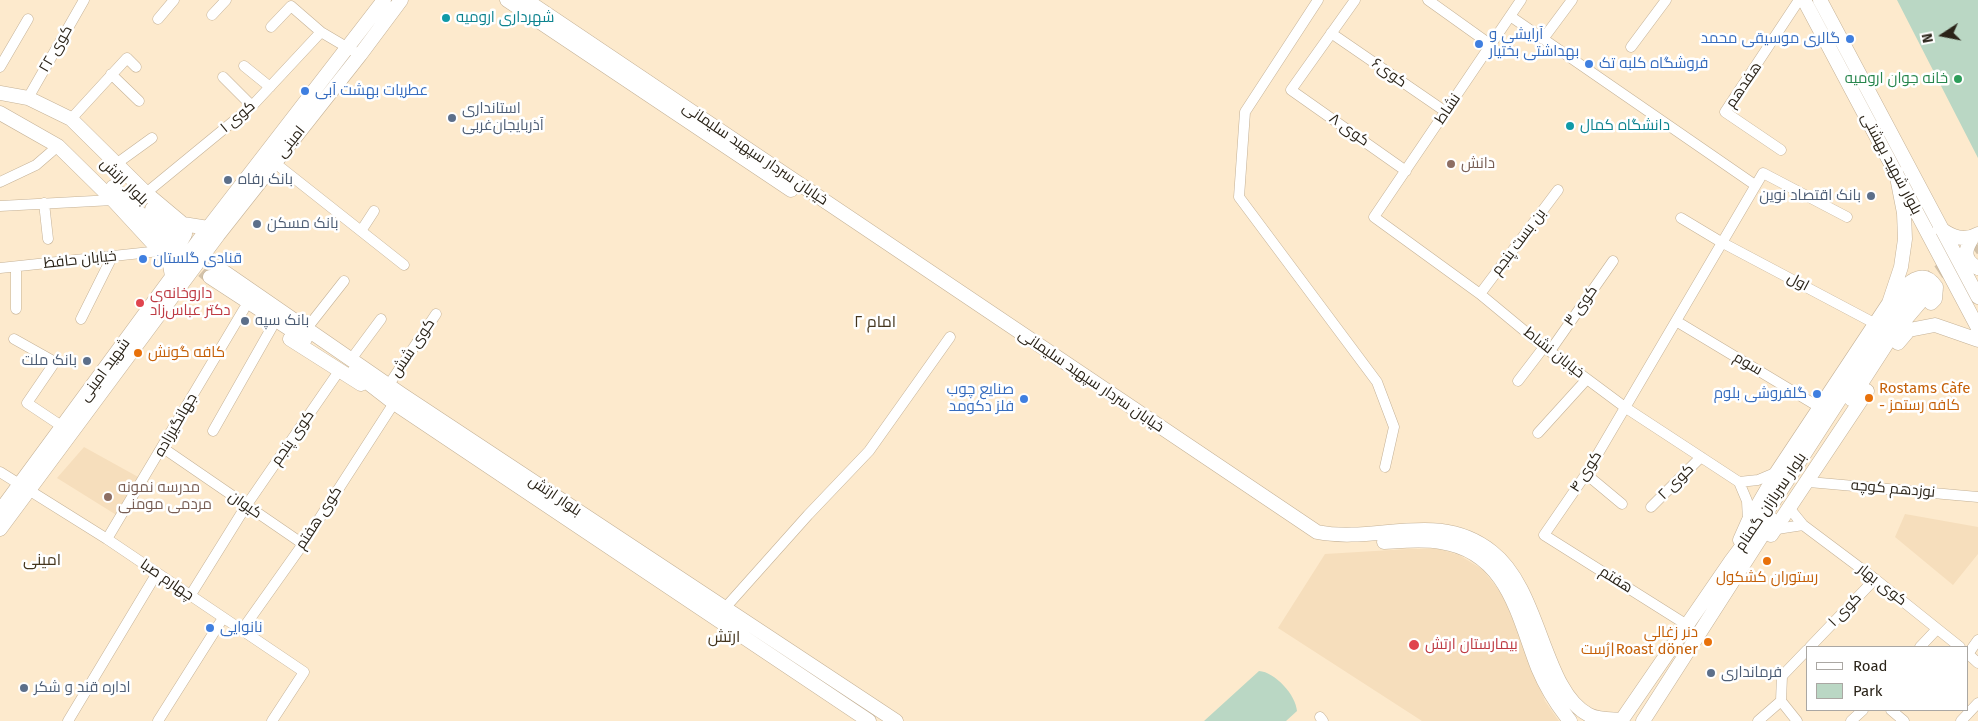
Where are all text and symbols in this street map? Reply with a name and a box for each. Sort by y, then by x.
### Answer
place label: شهرداری ارومیه [456,9,554,27]
north arrow [1918,10,1968,60]
marker: شهرداری ارومیه [440,12,452,24]
street label: کوی ۲۲ [35,22,77,76]
place label: آرایشی و بهداشتی بختیار [1489,26,1579,61]
place label: گالری موسیقی محمد [1701,30,1840,48]
text: N [1919,32,1937,44]
marker: گالری موسیقی محمد [1844,33,1856,45]
marker: آرایشی و بهداشتی بختیار [1473,38,1485,50]
street label: کوی۶ [1368,55,1410,91]
place label: فروشگاه کلبه تک [1599,55,1708,73]
marker: فروشگاه کلبه تک [1583,58,1595,70]
street label: هفدهم [1722,59,1766,111]
place label: خانه جوان ارومیه [1845,70,1948,88]
marker: خانه جوان ارومیه [1952,73,1964,85]
place label: عطریات بهشت آبی [315,82,428,100]
marker: عطریات بهشت آبی [299,85,311,97]
street label: نشاط [1431,90,1465,128]
street label: کوی ۱ [217,97,259,137]
street label: خیابان سردار سپهبد سلیمانی [679,99,831,209]
place label: استانداری آذربایجان‌غربی [462,100,544,135]
street label: کوی ۸ [1325,110,1373,150]
street label: بلوار شهید بهشتی [1857,110,1925,218]
marker: استانداری آذربایجان‌غربی [446,112,458,124]
place label: دانشگاه کمال [1580,117,1670,135]
marker: دانشگاه کمال [1564,120,1576,132]
street label: امینی [273,122,309,162]
street label: بلوار ارتش [96,155,152,209]
place label: دانش [1461,155,1495,173]
marker: دانش [1445,158,1457,170]
place label: بانک رفاه [238,171,293,189]
marker: بانک رفاه [222,174,234,186]
place label: بانک اقتصاد نوین [1759,187,1861,205]
marker: بانک اقتصاد نوین [1865,190,1877,202]
street label: بن بست پنجم [1488,205,1550,279]
place label: بانک مسکن [267,215,339,233]
marker: بانک مسکن [251,218,263,230]
street label: خیابان حافظ [43,247,117,273]
place label: قنادی گلستان [153,250,242,268]
marker: قنادی گلستان [137,253,149,265]
street label: اول [1784,269,1812,295]
street label: کوی ۳ [1561,282,1601,330]
place label: داروخانه‌ی دکتر عباس‌زاد [150,285,231,320]
marker: داروخانه‌ی دکتر عباس‌زاد [134,297,146,309]
place label: بانک سپه [255,312,309,330]
district label: امام ۲ [854,313,896,333]
marker: بانک سپه [239,315,251,327]
street label: کوی شش [387,315,439,381]
street label: خیابان نشاط [1520,324,1588,382]
street label: خیابان سردار سپهبد سلیمانی [1015,326,1167,436]
street label: شهید امینی [76,335,134,405]
place label: کافه گونش [148,344,225,362]
marker: کافه گونش [132,347,144,359]
street label: سوم [1730,348,1766,380]
place label: بانک ملت [22,352,77,370]
marker: بانک ملت [81,355,93,367]
place label: Rostams Càfe - کافه رستمز [1879,380,1970,415]
place label: صنایع چوب فلز دکومد [947,381,1014,416]
place label: گلفروشی بلوم [1714,385,1807,403]
marker: گلفروشی بلوم [1811,388,1823,400]
street label: جهانگیرزاده [151,390,201,460]
marker: Rostams Càfe - کافه رستمز [1863,392,1875,404]
marker: صنایع چوب فلز دکومد [1018,393,1030,405]
street label: کوی پنجم [268,407,318,469]
street label: کوی ۴ [1566,448,1606,496]
street label: بلوار سربازان گمنام [1731,449,1811,555]
street label: کوی ۲ [1654,460,1698,504]
street label: بلوار ارتش [525,472,585,520]
street label: نوزدهم کوچه [1850,476,1936,502]
place label: مدرسه نمونه مردمی مومنی [118,479,212,514]
street label: کوی هفتم [292,483,346,553]
street label: کیوان [225,487,265,523]
marker: مدرسه نمونه مردمی مومنی [102,491,114,503]
district label: امینی [23,551,61,571]
street label: چهارم صبا [137,555,197,605]
marker: رستوران کشکول [1761,555,1773,567]
street label: کوی بهار [1854,560,1910,610]
street label: هفتم [1596,563,1636,597]
place label: رستوران کشکول [1716,569,1818,587]
street label: کوی ۱ [1825,589,1865,631]
place label: نانوایی [220,619,262,637]
marker: نانوایی [204,622,216,634]
place label: دنر زغالی رُست|Roast döner [1581,624,1698,659]
district label: ارتش [708,628,740,648]
place label: بیمارستان ارتش [1425,636,1518,654]
marker: دنر زغالی رُست|Roast döner [1702,636,1714,648]
marker: بیمارستان ارتش [1407,638,1421,652]
legend [1806,646,1968,711]
text: Road [1853,657,1888,675]
place label: فرمانداری [1721,664,1782,682]
marker: فرمانداری [1705,667,1717,679]
place label: اداره قند و شکر [34,679,130,697]
marker: اداره قند و شکر [18,682,30,694]
text: Park [1853,682,1883,700]

